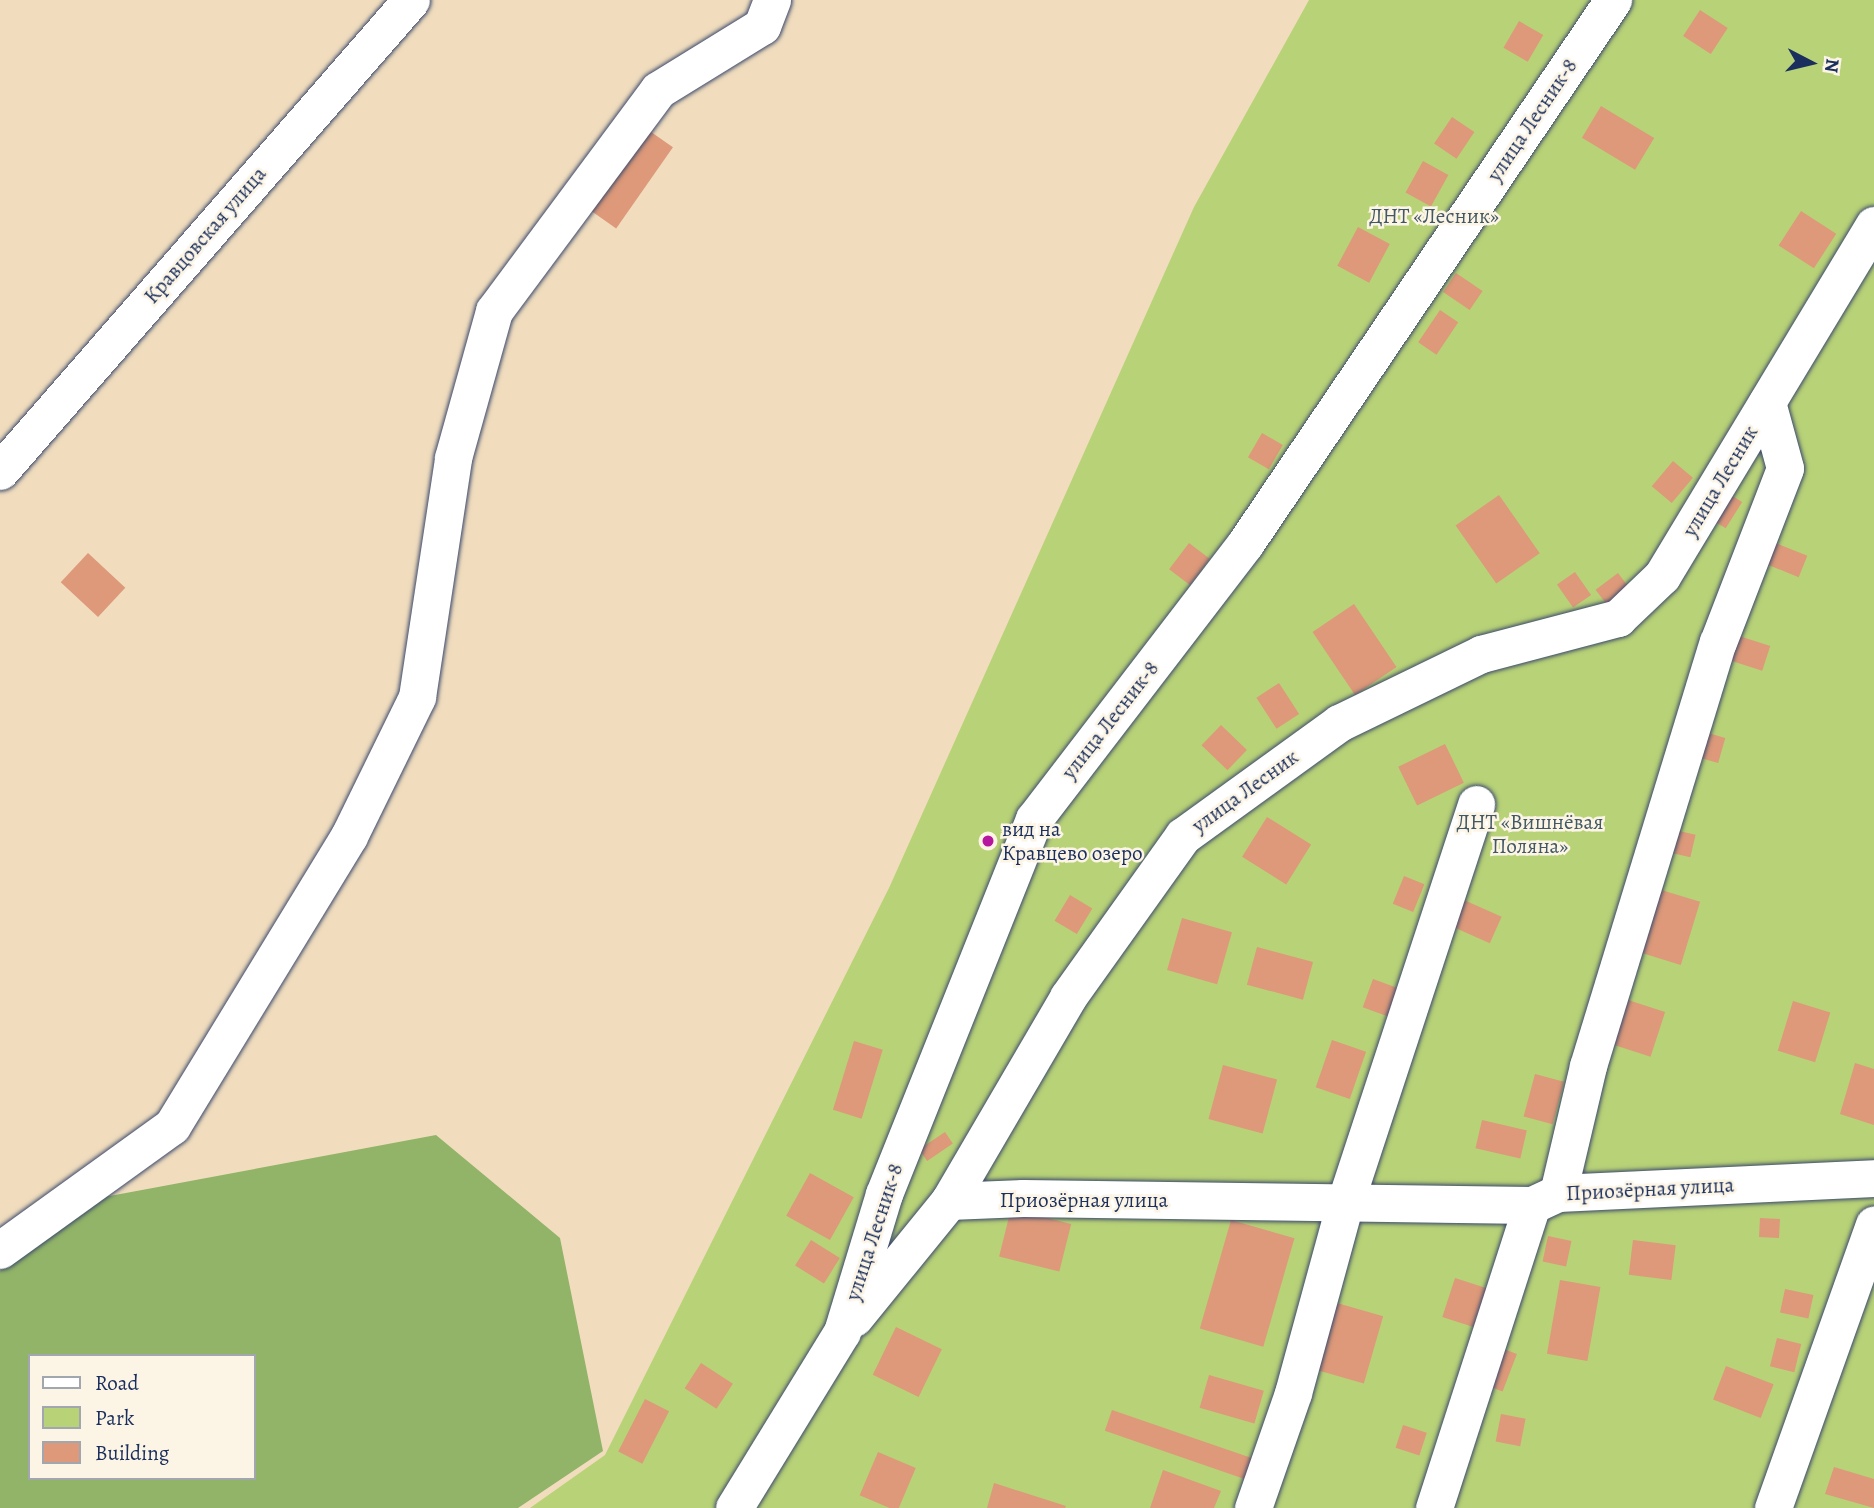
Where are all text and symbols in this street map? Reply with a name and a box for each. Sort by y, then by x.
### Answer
north arrow [1776,28,1846,98]
street label: улица Лесник-8 [1482,54,1582,186]
text: N [1818,57,1846,74]
street label: Кравцовская улица [139,161,271,309]
park label: ДНТ «Лесник» [1369,203,1499,229]
street label: улица Лесник [1677,421,1763,541]
street label: улица Лесник-8 [1056,656,1164,784]
street label: улица Лесник [1187,744,1303,838]
park label: ДНТ «Вишнёвая Поляна» [1457,809,1603,859]
place label: вид на Кравцево озеро [1002,816,1143,866]
marker: вид на Кравцево озеро [980,833,996,849]
street label: улица Лесник-8 [840,1160,908,1304]
street label: Приозёрная улица [1565,1172,1735,1206]
street label: Приозёрная улица [1000,1187,1168,1213]
legend [28,1354,256,1480]
text: Road [95,1369,139,1397]
text: Park [95,1404,134,1432]
text: Building [95,1439,169,1467]

